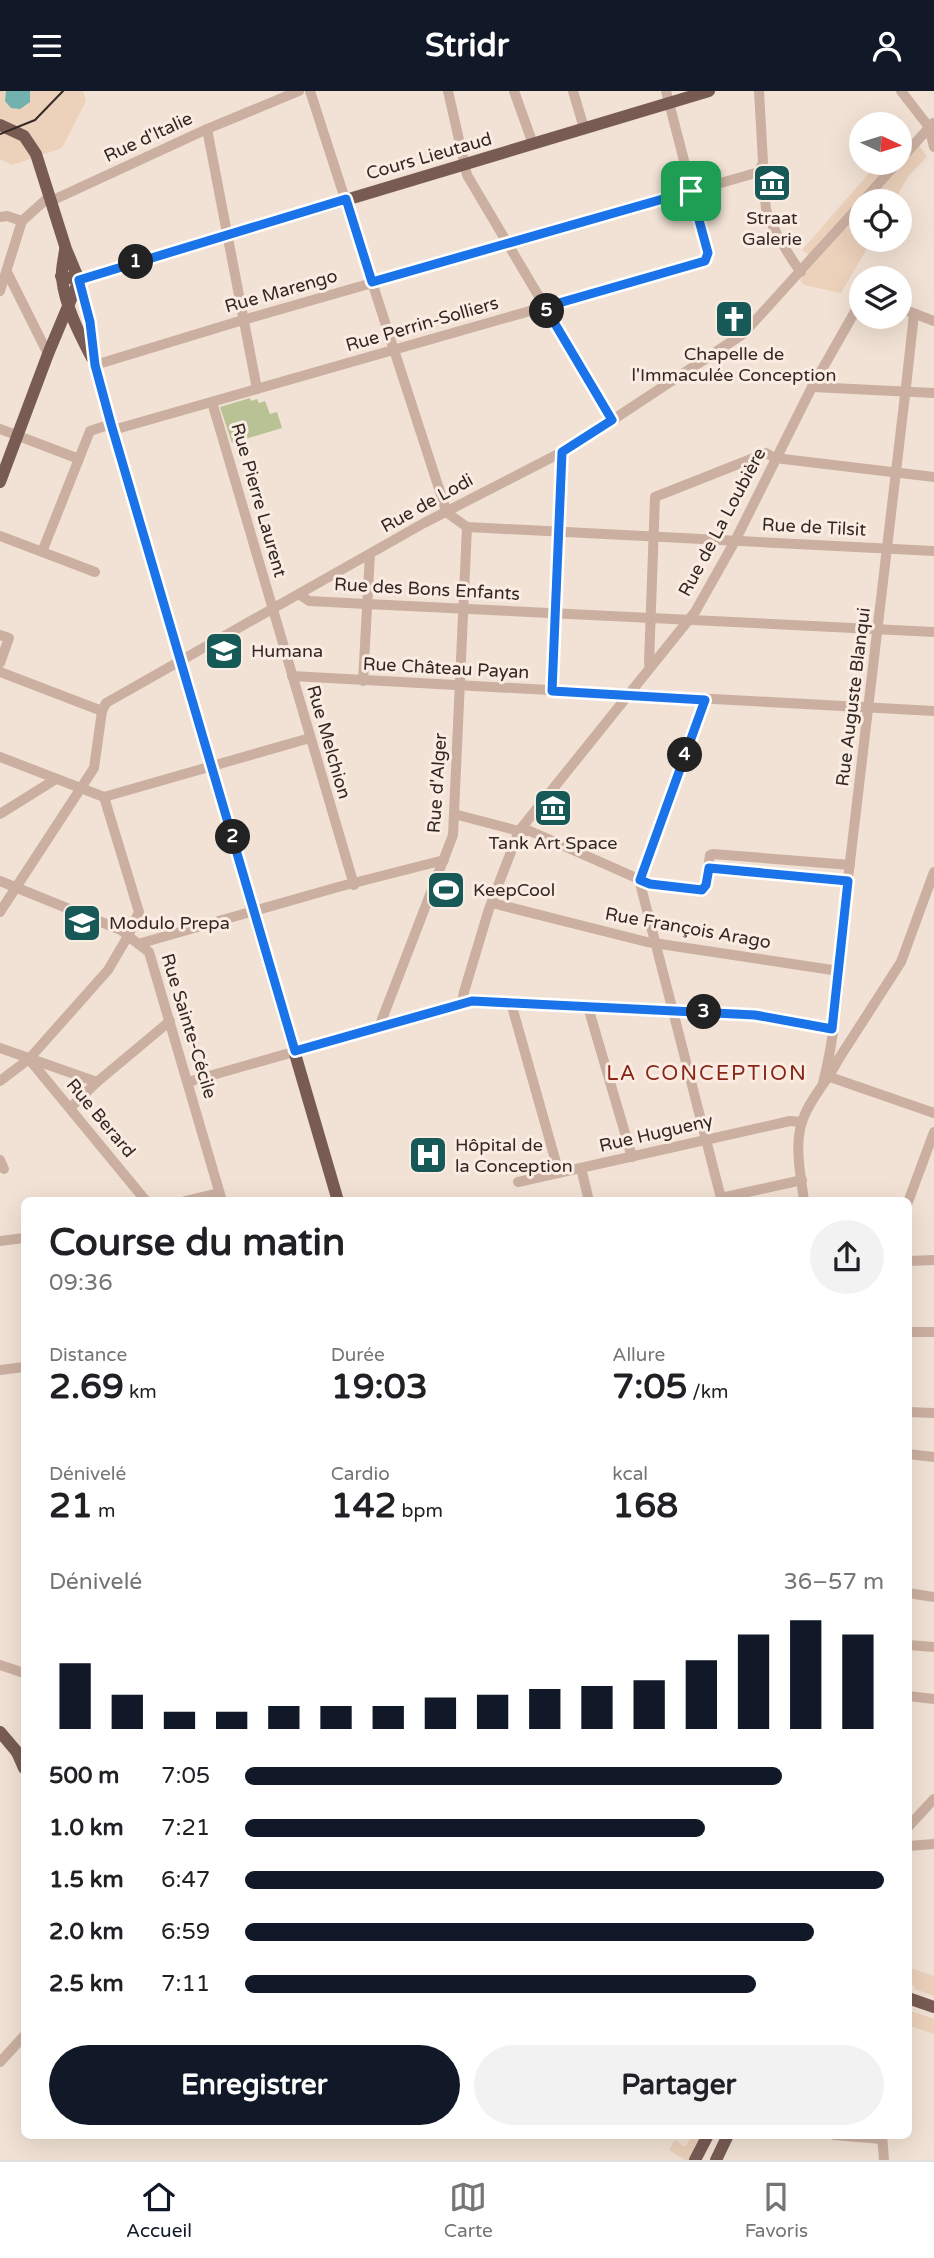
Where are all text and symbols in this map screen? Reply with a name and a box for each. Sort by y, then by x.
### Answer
icon: menu [28,27,66,65]
text: Stridr [425,27,509,65]
icon: person [868,27,906,65]
street label: Rue d'Italie [100,107,196,167]
north arrow [849,112,912,175]
map controls [849,112,912,329]
street label: Cours Lieutaud [364,128,494,184]
pin [661,161,721,221]
museum icon: Straat Galerie [751,162,793,204]
icon: arrive [672,172,710,210]
button: locate [849,189,912,252]
place label: Straat Galerie [742,207,802,250]
pin: 1 [118,245,154,279]
text: 1 [130,250,141,272]
street label: Rue Marengo [222,264,340,318]
button: layers [849,266,912,329]
street label: Rue Perrin-Solliers [343,292,501,356]
pin: 5 [530,293,564,329]
church icon: Chapelle de l'Immaculée Conception [713,298,755,340]
text: 5 [541,299,552,321]
place label: Chapelle de l'Immaculée Conception [631,343,837,386]
street label: Rue Pierre Laurent [226,420,292,580]
street label: Rue de La Loubière [674,444,770,600]
street label: Rue de Lodi [377,469,477,537]
street label: Rue de Tilsit [761,513,867,541]
street label: Rue des Bons Enfants [333,573,521,605]
street label: Rue Auguste Blanqui [831,606,875,788]
school or university icon: Humana [203,630,245,672]
place label: Humana [251,640,323,662]
street label: Rue Château Payan [362,653,530,683]
street label: Rue Melchion [302,683,356,801]
street label: Rue d'Alger [423,732,451,834]
pin: 4 [668,737,702,773]
text: 4 [679,743,690,765]
museum icon: Tank Art Space [532,787,574,829]
pin: 2 [216,819,250,855]
text: 2 [227,825,238,847]
place label: Tank Art Space [489,832,618,854]
sports icon: KeepCool [425,869,467,911]
place label: KeepCool [473,879,555,901]
school or university icon: Modulo Prepa [61,902,103,944]
street label: Rue François Arago [603,903,773,953]
place label: Modulo Prepa [109,912,230,934]
street label: Rue Sainte-Cécile [156,951,222,1101]
pin: 3 [686,995,722,1030]
text: 3 [698,1000,709,1022]
district label: LA CONCEPTION [606,1061,808,1086]
street label: Rue Berard [62,1074,140,1162]
street label: Rue Hugueny [597,1109,715,1157]
hospital icon: Hôpital de la Conception [407,1134,449,1176]
place label: Hôpital de la Conception [455,1134,573,1177]
text: Course du matin [49,1220,345,1266]
button: share [810,1220,884,1294]
text: 09:36 [49,1269,113,1297]
text: Distance [49,1344,127,1366]
text: Durée [331,1344,385,1366]
text: Allure [612,1344,665,1366]
text: 2.69 [49,1366,124,1408]
text: 19:03 [331,1366,428,1408]
text: 7:05 [612,1366,687,1408]
text: km [124,1381,157,1403]
text: /km [687,1381,729,1403]
text: Dénivelé [49,1463,126,1485]
text: Cardio [331,1463,390,1485]
text: kcal [612,1463,648,1485]
text: 21 [49,1485,93,1527]
text: 142 [331,1485,397,1527]
text: 168 [612,1485,678,1527]
text: m [93,1500,115,1522]
text: bpm [397,1500,443,1522]
text: Dénivelé [49,1568,142,1596]
text: 36–57 m [783,1568,884,1596]
text: 500 m [49,1762,119,1790]
text: 7:05 [161,1762,210,1790]
text: 1.0 km [49,1814,124,1842]
text: 7:21 [161,1814,210,1842]
text: 1.5 km [49,1866,124,1894]
text: 6:47 [161,1866,210,1894]
text: 2.0 km [49,1918,124,1946]
text: 6:59 [161,1918,210,1946]
text: 2.5 km [49,1970,124,1998]
text: 7:11 [161,1970,210,1998]
button: Enregistrer [49,2045,460,2125]
button: Partager [474,2045,884,2125]
tab: Accueil [126,2178,192,2242]
tab: Carte [444,2178,493,2242]
tab: Favoris [745,2178,808,2242]

